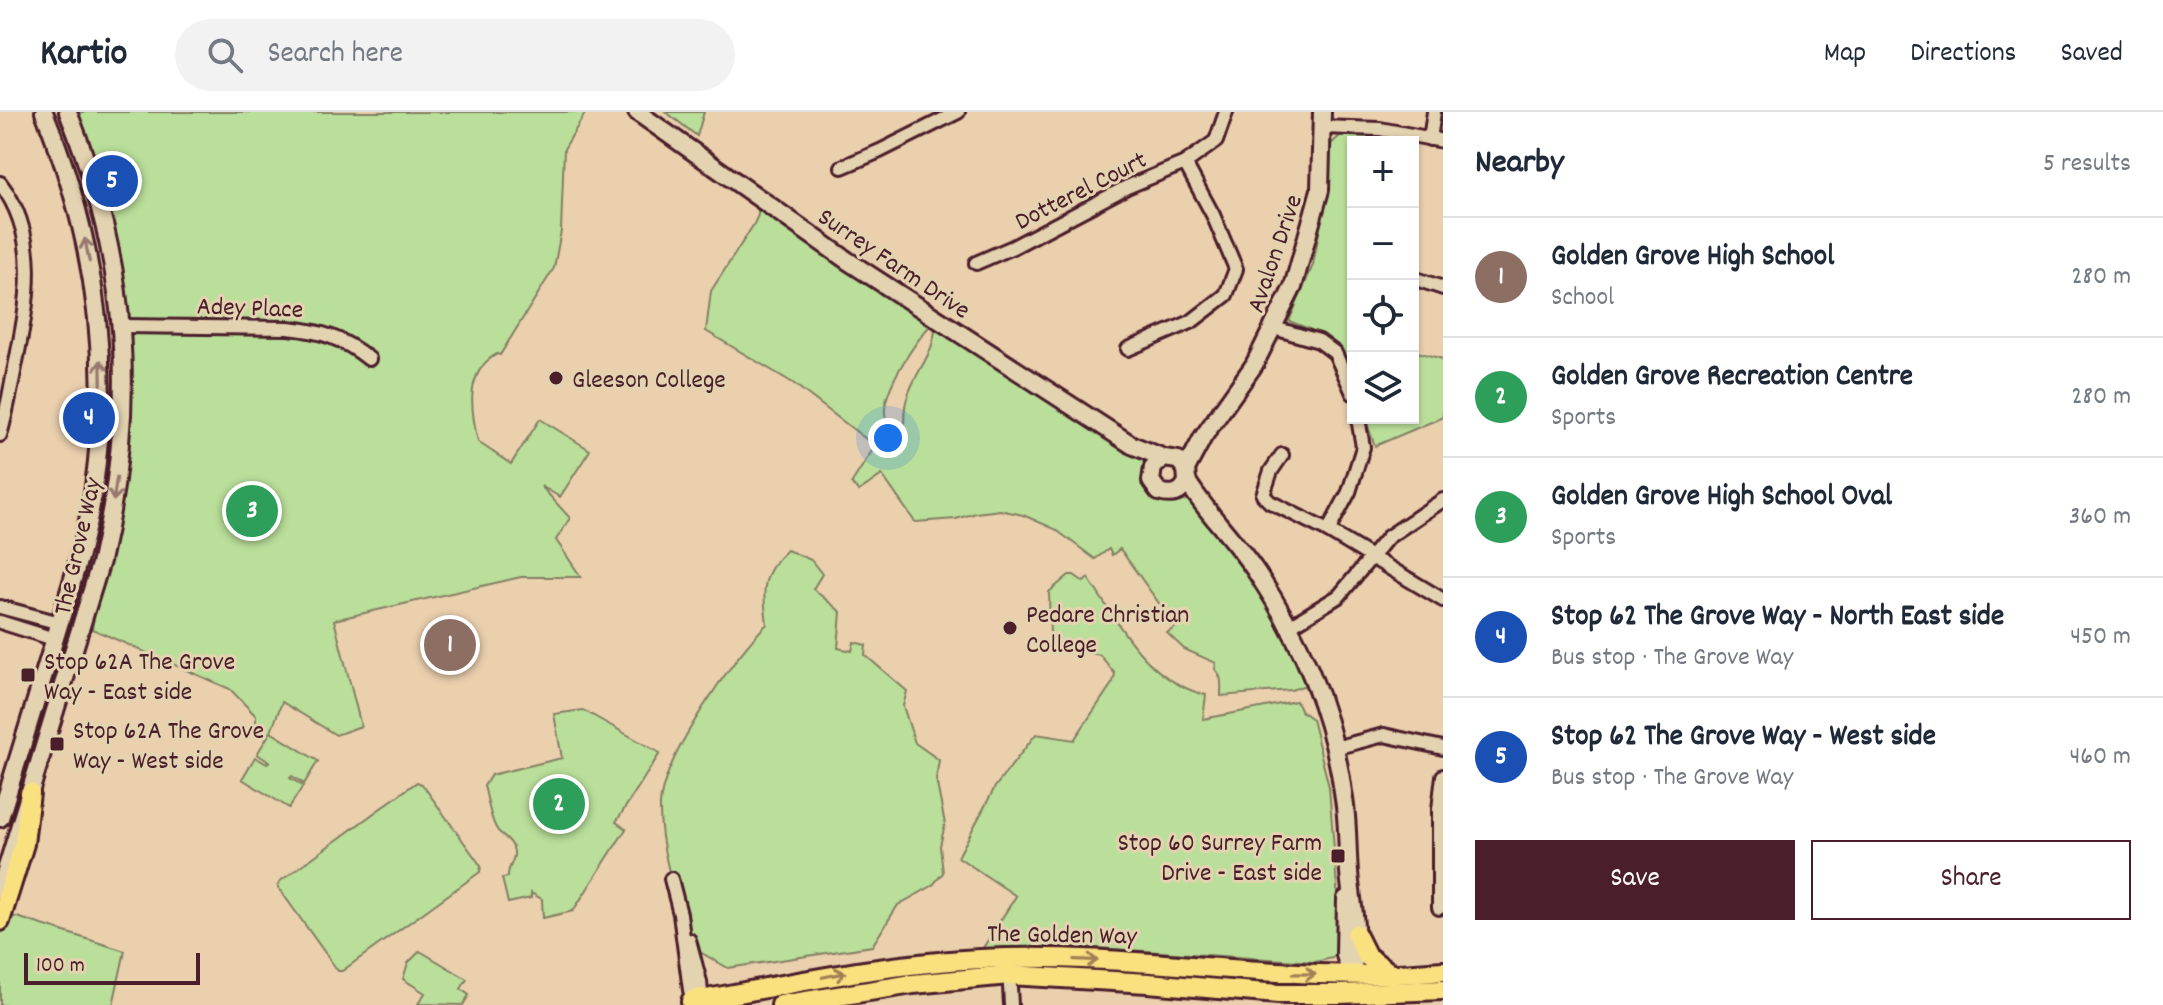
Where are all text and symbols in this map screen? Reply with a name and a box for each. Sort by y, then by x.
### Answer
search box [175,19,735,91]
text: Kartio [40,28,127,83]
icon: search [203,33,247,77]
text: Search here [267,34,403,77]
text: Map [1824,35,1866,75]
text: Directions [1910,35,2016,75]
text: Saved [2060,35,2123,75]
map controls [1347,136,1419,424]
button: + [1347,136,1419,208]
text: Nearby [1475,140,1564,189]
street label: Dotterel Court [1009,143,1154,241]
text: 5 results [2043,146,2131,183]
pin: 5 [86,151,138,211]
street label: Avalon Drive [1239,190,1314,318]
street label: Surrey Farm Drive [809,200,977,330]
button: − [1347,208,1419,280]
text: Golden Grove High School [1551,237,1834,280]
one-way arrow [79,238,94,263]
text: 1 [1498,259,1504,296]
text: 280 m [2071,259,2131,296]
button: locate [1347,280,1419,352]
text: School [1551,280,1614,317]
street label: Adey Place [196,289,304,330]
button: layers [1347,352,1419,424]
text: Golden Grove Recreation Centre [1551,357,1913,400]
one-way arrow [94,359,109,386]
place label: Gleeson College [572,363,726,400]
marker: Gleeson College [547,369,565,387]
text: 2 [1495,379,1507,416]
text: 280 m [2071,379,2131,416]
pin: 4 [63,388,115,448]
text: Sports [1551,400,1616,437]
your location [868,418,908,458]
street label: The Grove Way [46,474,113,619]
one-way arrow [107,476,122,501]
text: Golden Grove High School Oval [1551,477,1892,520]
pin: 3 [226,481,278,541]
text: 3 [1495,499,1507,536]
text: 360 m [2069,499,2131,536]
text: Sports [1551,520,1616,557]
text: Stop 62 The Grove Way - North East side [1551,597,2004,640]
place label: Pedare Christian College [1026,598,1189,665]
pin: 1 [424,615,476,675]
marker: Pedare Christian College [1001,619,1019,637]
text: 4 [1496,619,1506,656]
text: 450 m [2070,619,2131,656]
text: Bus stop · The Grove Way [1551,640,1793,677]
place label: Stop 62A The Grove Way - East side [44,645,235,712]
marker: Stop 62A The Grove Way - East side [19,666,37,684]
place label: Stop 62A The Grove Way - West side [73,714,264,781]
text: Stop 62 The Grove Way - West side [1551,717,1936,760]
marker: Stop 62A The Grove Way - West side [48,735,66,753]
text: 5 [1495,739,1507,776]
text: 460 m [2069,739,2131,776]
text: Bus stop · The Grove Way [1551,760,1793,797]
pin: 2 [533,774,585,834]
place label: Stop 60 Surrey Farm Drive - East side [1117,826,1322,893]
button: Save [1475,840,1795,920]
button: Share [1811,840,2131,920]
marker: Stop 60 Surrey Farm Drive - East side [1329,847,1347,865]
street label: The Golden Way [987,917,1138,956]
scale bar [24,949,200,985]
text: 100 m [36,951,85,982]
one-way arrow [1072,953,1099,968]
one-way arrow [1290,966,1317,981]
one-way arrow [821,967,846,982]

